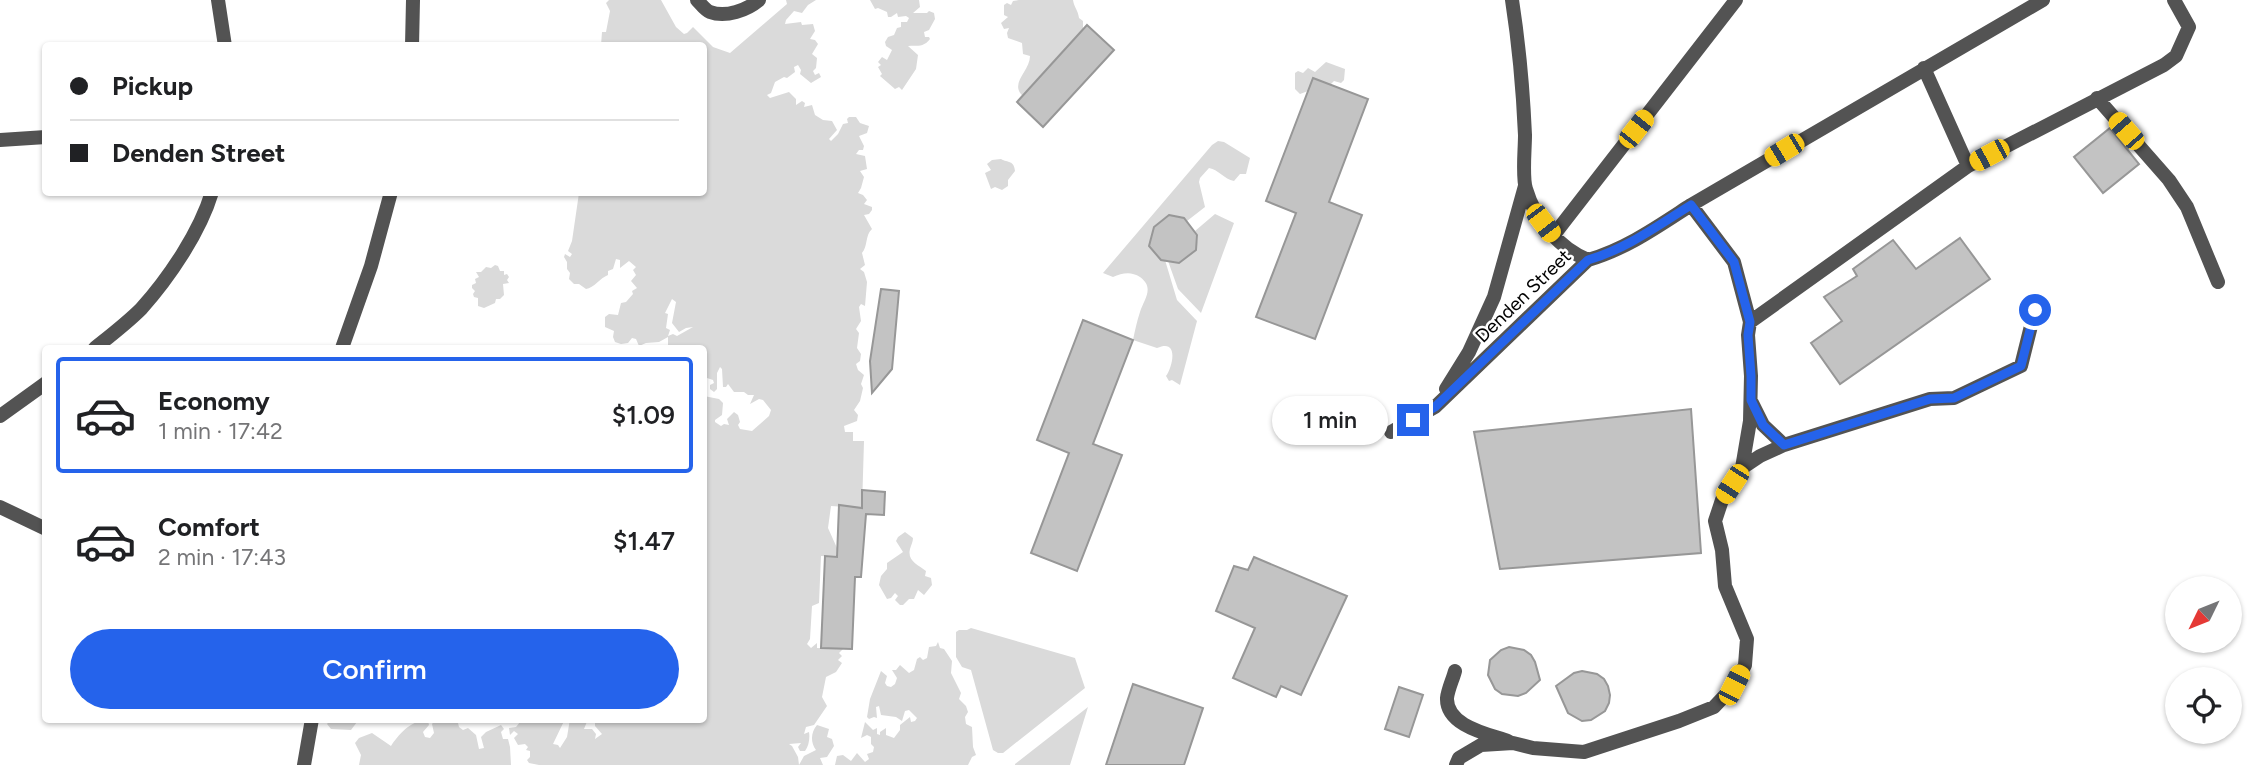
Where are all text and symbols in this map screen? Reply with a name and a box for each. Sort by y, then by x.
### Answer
text: Pickup [112,70,193,102]
car [1615,106,1658,152]
car [2105,108,2148,154]
car [1761,130,1808,170]
car [1966,136,2013,174]
text: Denden Street [112,137,286,169]
car [1522,200,1565,246]
street label: Denden Street [1470,245,1576,347]
route start [2019,294,2051,326]
icon: car [74,384,137,447]
text: Economy [158,385,270,417]
callout: 1 min [1273,396,1388,444]
text: $1.09 [612,399,675,431]
route end [1397,404,1429,436]
text: 1 min [1303,406,1357,434]
text: 1 min · 17:42 [158,417,283,445]
car [1712,461,1753,507]
icon: car [74,510,137,573]
text: Comfort [158,511,260,543]
text: $1.47 [613,525,675,557]
text: 2 min · 17:43 [158,543,286,571]
north arrow [2165,576,2242,653]
map controls [2165,576,2242,744]
button: Confirm [70,629,679,709]
car [1716,662,1753,708]
button: locate [2165,667,2242,744]

